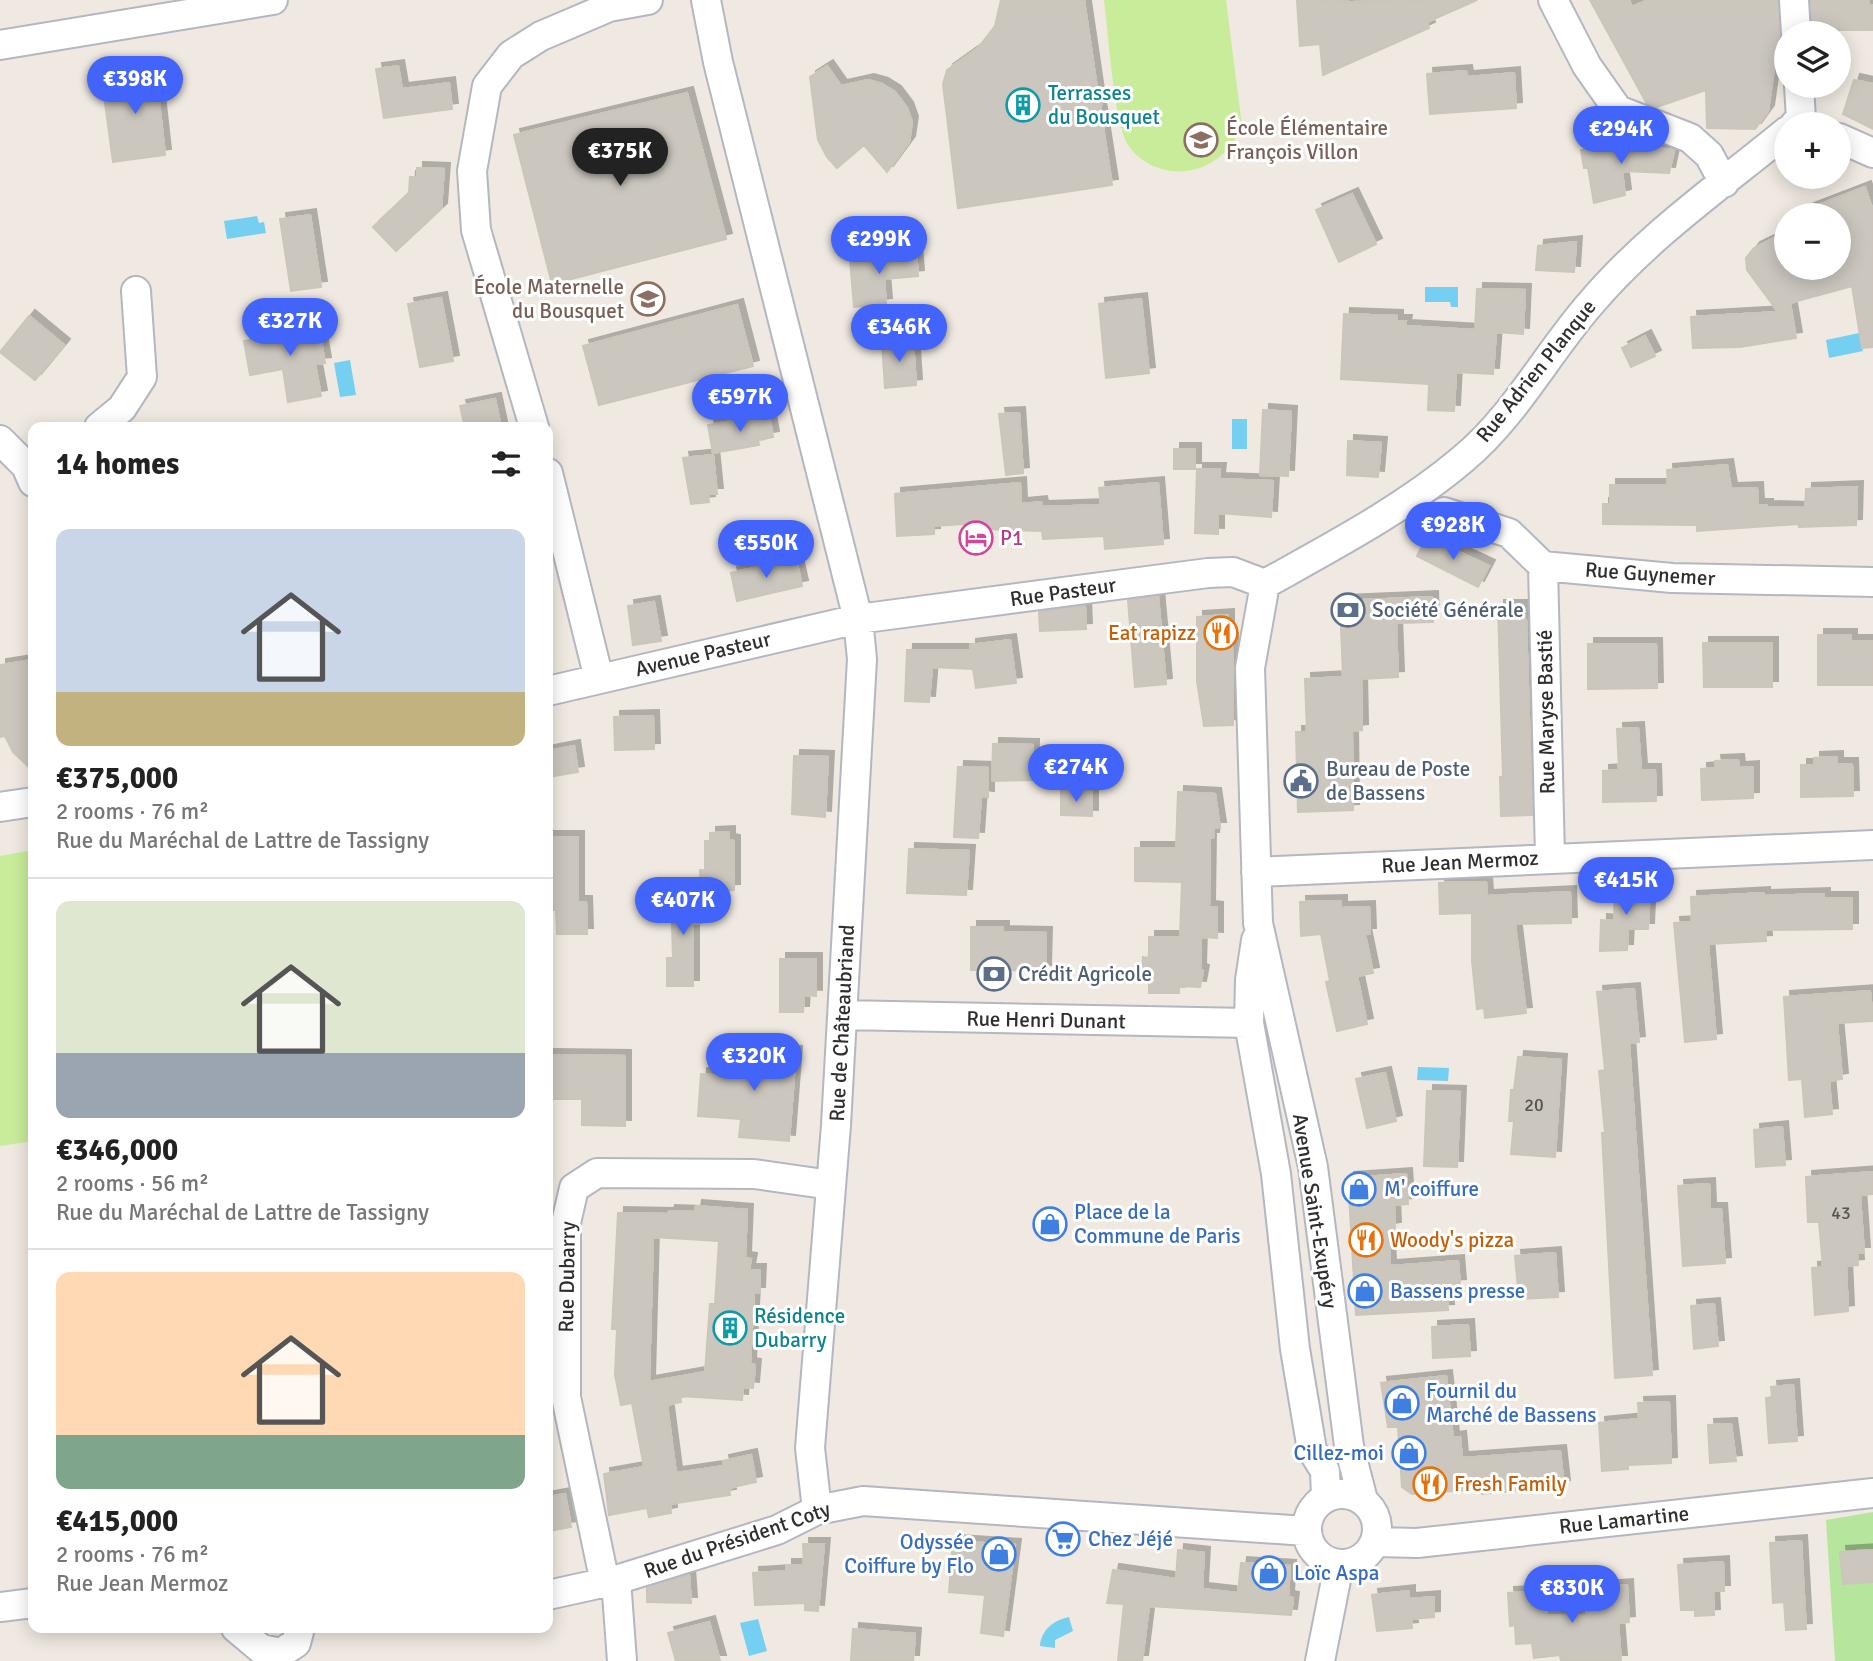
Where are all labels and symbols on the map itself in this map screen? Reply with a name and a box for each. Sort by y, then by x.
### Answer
pin: €398K [86,57,184,116]
place label: Terrasses du Bousquet [1048,80,1160,130]
building icon: Terrasses du Bousquet [1004,86,1042,124]
pin: €294K [1572,106,1670,166]
place label: École Élémentaire François Villon [1226,115,1388,165]
school or university icon: École Élémentaire François Villon [1182,121,1220,159]
pin: €375K [571,128,669,188]
pin: €299K [830,216,928,276]
place label: École Maternelle du Bousquet [473,274,624,324]
school or university icon: École Maternelle du Bousquet [629,280,667,318]
street label: Rue Adrien Planque [1470,294,1602,448]
pin: €327K [241,298,339,358]
pin: €346K [850,304,948,364]
pin: €597K [691,374,789,434]
pin: €928K [1404,503,1502,562]
hotel icon: P1 [957,519,995,557]
pin: €550K [717,520,815,580]
place label: P1 [1000,525,1023,551]
street label: Rue Guynemer [1584,556,1716,592]
street label: Rue Pasteur [1008,572,1118,612]
bank icon: Société Générale [1329,591,1367,629]
place label: Société Générale [1372,597,1524,623]
restaurant icon: Eat rapizz [1202,614,1240,652]
place label: Eat rapizz [1108,620,1196,646]
street label: Avenue Pasteur [633,626,774,682]
street label: Rue Maryse Bastié [1532,629,1560,795]
pin: €274K [1027,744,1125,804]
place label: Bureau de Poste de Bassens [1326,756,1470,806]
public building icon: Bureau de Poste de Bassens [1282,762,1320,800]
street label: Rue Jean Mermoz [1381,845,1539,879]
pin: €415K [1577,858,1675,917]
pin: €407K [634,878,732,937]
street label: Rue de Châteaubriand [824,924,860,1122]
bank icon: Crédit Agricole [975,955,1013,993]
place label: Crédit Agricole [1018,961,1152,987]
street label: Rue Henri Dunant [966,1006,1126,1034]
pin: €320K [705,1034,803,1093]
house number: 20 [1524,1094,1544,1116]
street label: Avenue Saint-Exupéry [1287,1112,1343,1311]
shop icon: M' coiffure [1340,1170,1378,1208]
place label: M' coiffure [1384,1176,1479,1202]
place label: Place de la Commune de Paris [1074,1199,1240,1249]
house number: 43 [1831,1202,1851,1224]
shop icon: Place de la Commune de Paris [1031,1205,1069,1243]
street label: Rue Dubarry [553,1221,581,1333]
restaurant icon: Woody's pizza [1347,1221,1385,1259]
place label: Woody's pizza [1390,1227,1514,1253]
shop icon: Bassens presse [1346,1272,1384,1310]
place label: Bassens presse [1390,1278,1525,1304]
place label: Résidence Dubarry [754,1303,845,1353]
building icon: Résidence Dubarry [711,1309,749,1347]
place label: Fournil du Marché de Bassens [1426,1378,1597,1428]
shop icon: Fournil du Marché de Bassens [1383,1384,1421,1422]
shop icon: Cillez-moi [1390,1434,1428,1472]
place label: Cillez-moi [1293,1440,1384,1466]
restaurant icon: Fresh Family [1411,1465,1449,1503]
place label: Fresh Family [1454,1471,1567,1497]
street label: Rue du Président Coty [640,1496,834,1584]
street label: Rue Lamartine [1558,1500,1690,1540]
supermarket icon: Chez Jéjé [1044,1520,1082,1558]
place label: Chez Jéjé [1088,1526,1173,1552]
place label: Odyssée Coiffure by Flo [844,1529,974,1579]
shop icon: Odyssée Coiffure by Flo [980,1535,1018,1573]
shop icon: Loïc Aspa [1250,1554,1288,1592]
place label: Loïc Aspa [1294,1560,1379,1586]
pin: €830K [1523,1566,1621,1625]

